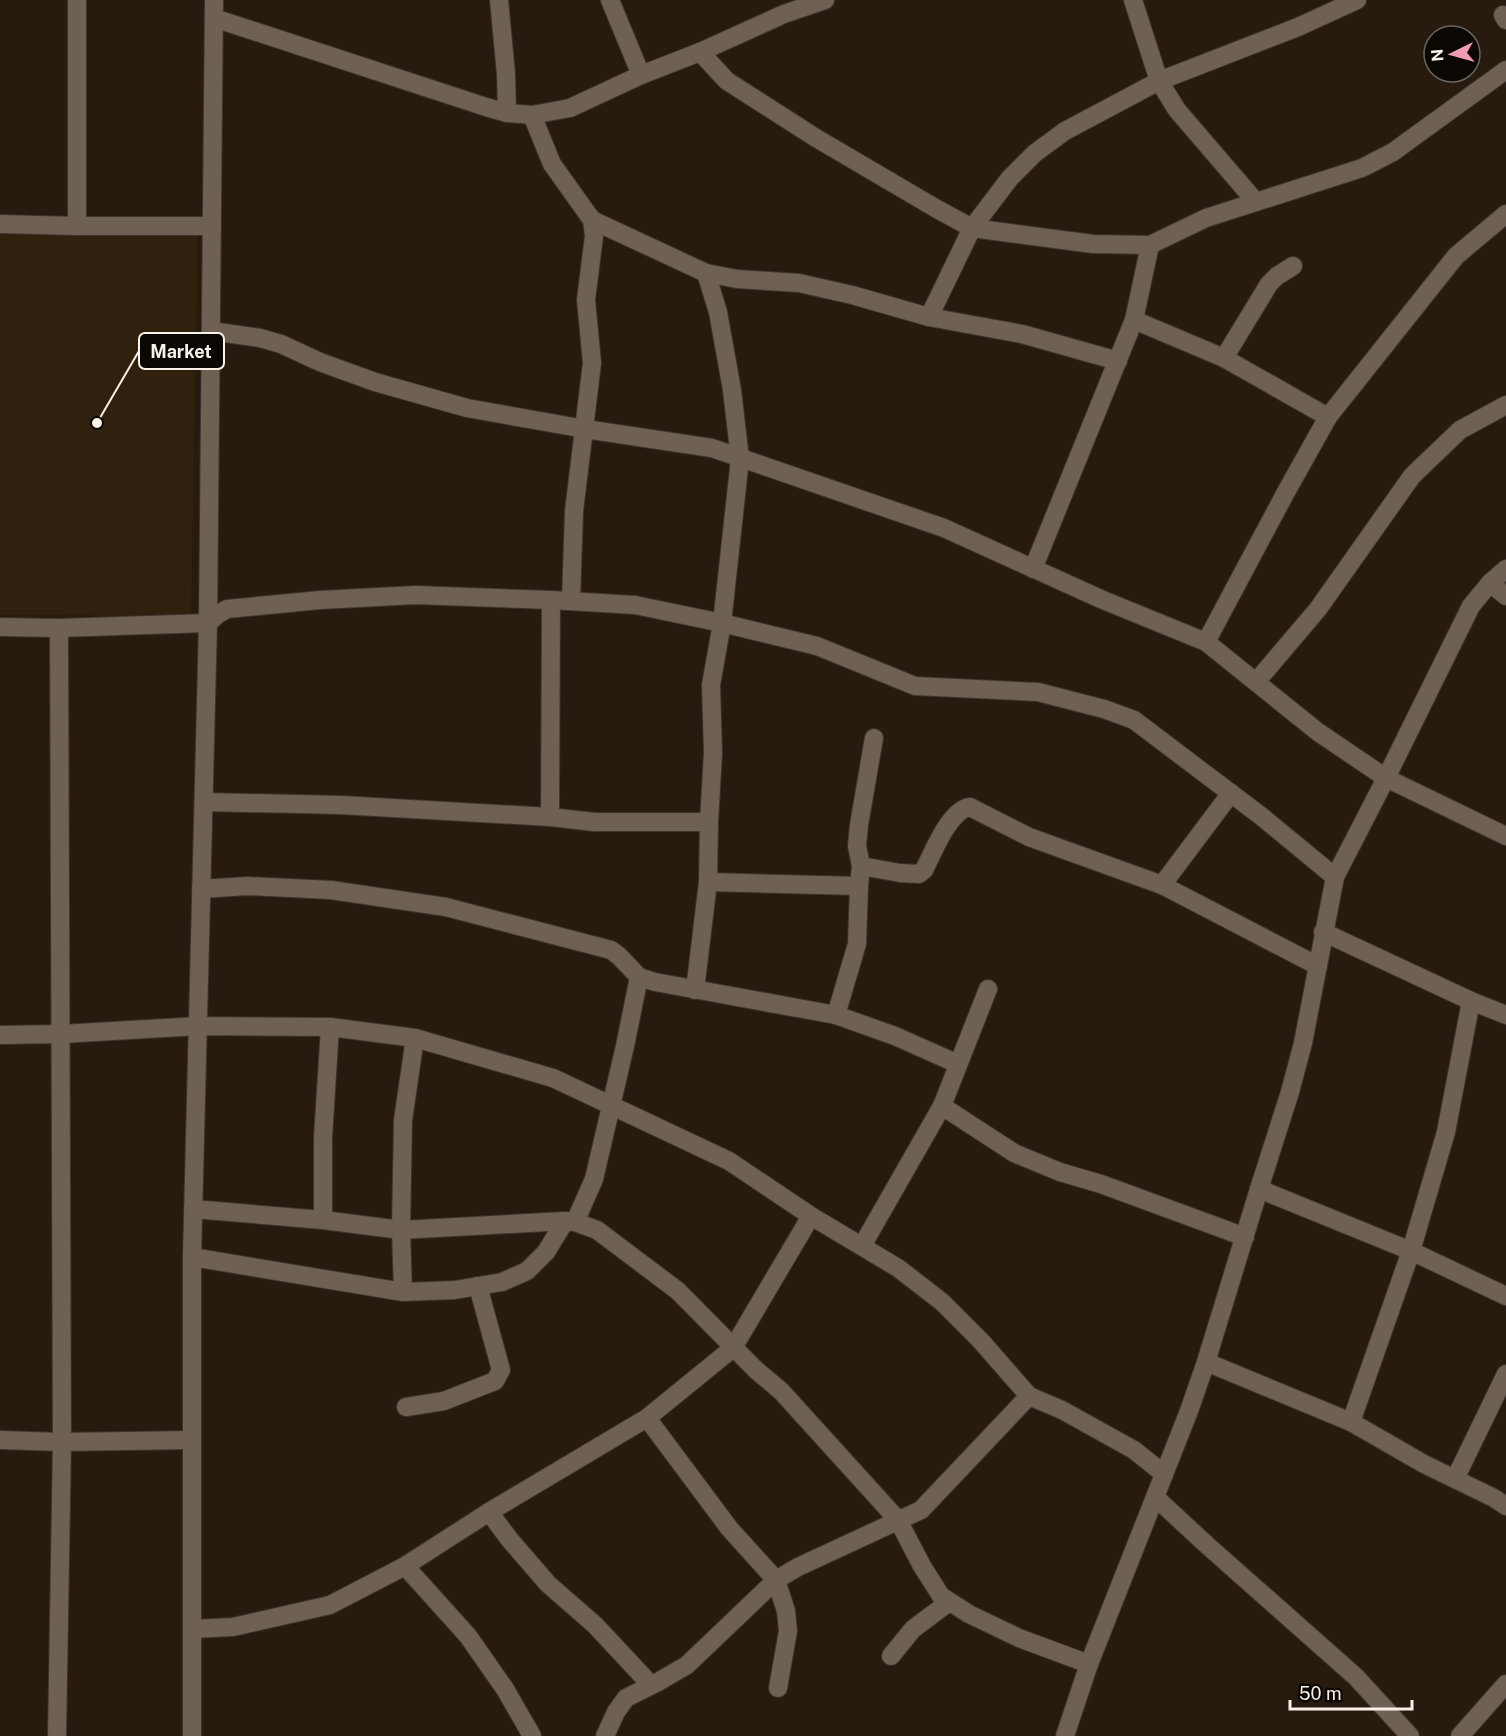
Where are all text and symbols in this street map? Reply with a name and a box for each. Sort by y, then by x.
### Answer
north arrow [1422,24,1482,84]
text: N [1428,48,1448,62]
callout: Market [139,333,224,369]
text: Market [150,341,212,362]
scale bar [1290,1673,1412,1711]
text: 50 m [1299,1683,1342,1704]

